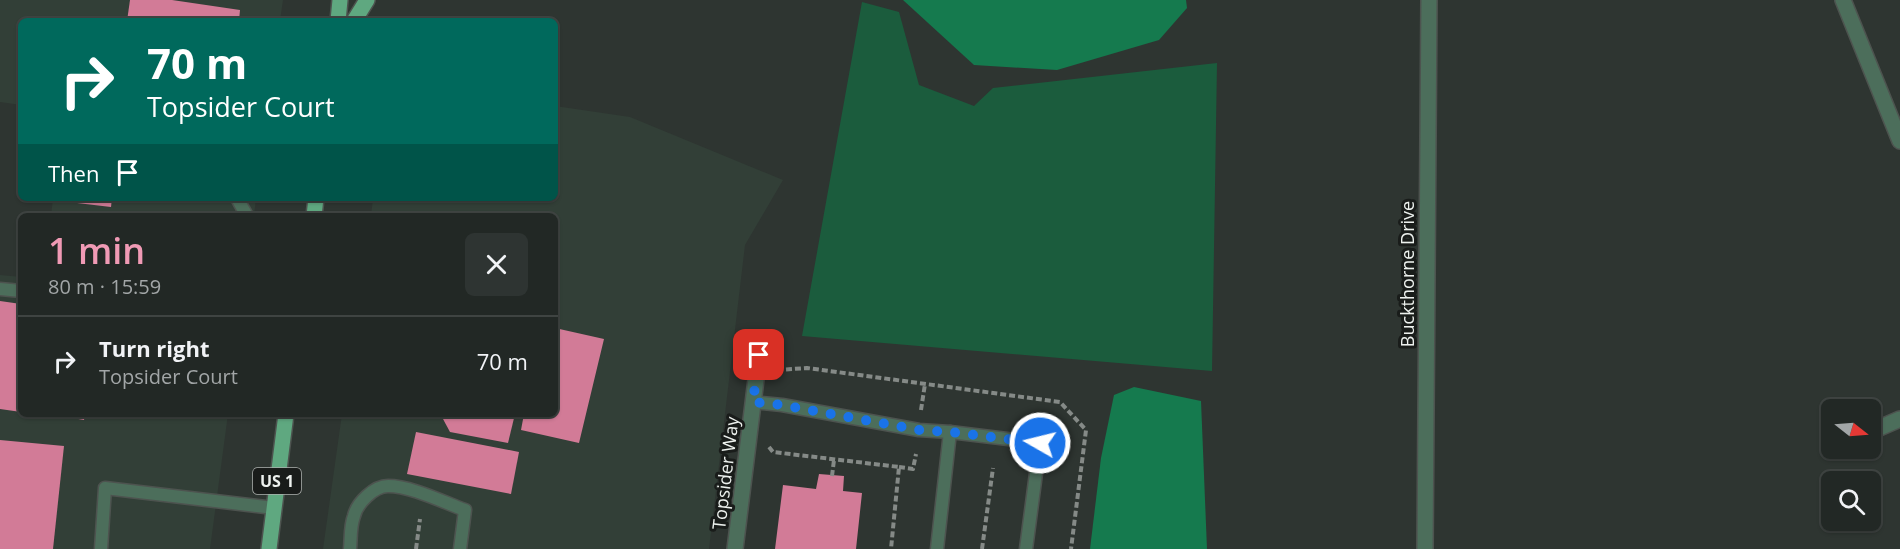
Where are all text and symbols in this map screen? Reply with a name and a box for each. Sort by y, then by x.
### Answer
text: 70 m [147,34,247,91]
icon: right [48,42,126,120]
text: Topsider Court [147,88,335,125]
icon: arrive [111,156,144,189]
text: Then [48,158,99,188]
street label: Buckthorne Drive [1395,201,1419,347]
text: 1 min [48,226,145,275]
button: close [465,233,528,296]
text: 80 m · 15:59 [48,273,161,300]
pin [733,329,784,380]
text: Turn right [99,333,210,363]
icon: arrive [742,338,775,371]
icon: right [48,345,81,378]
text: 70 m [477,346,528,376]
text: Topsider Court [99,363,238,390]
north arrow [1821,399,1881,459]
map controls [1821,399,1881,531]
position arrow [1008,411,1072,475]
street label: Topsider Way [706,414,744,531]
road number: US 1 [253,468,301,494]
button: search [1821,471,1881,531]

